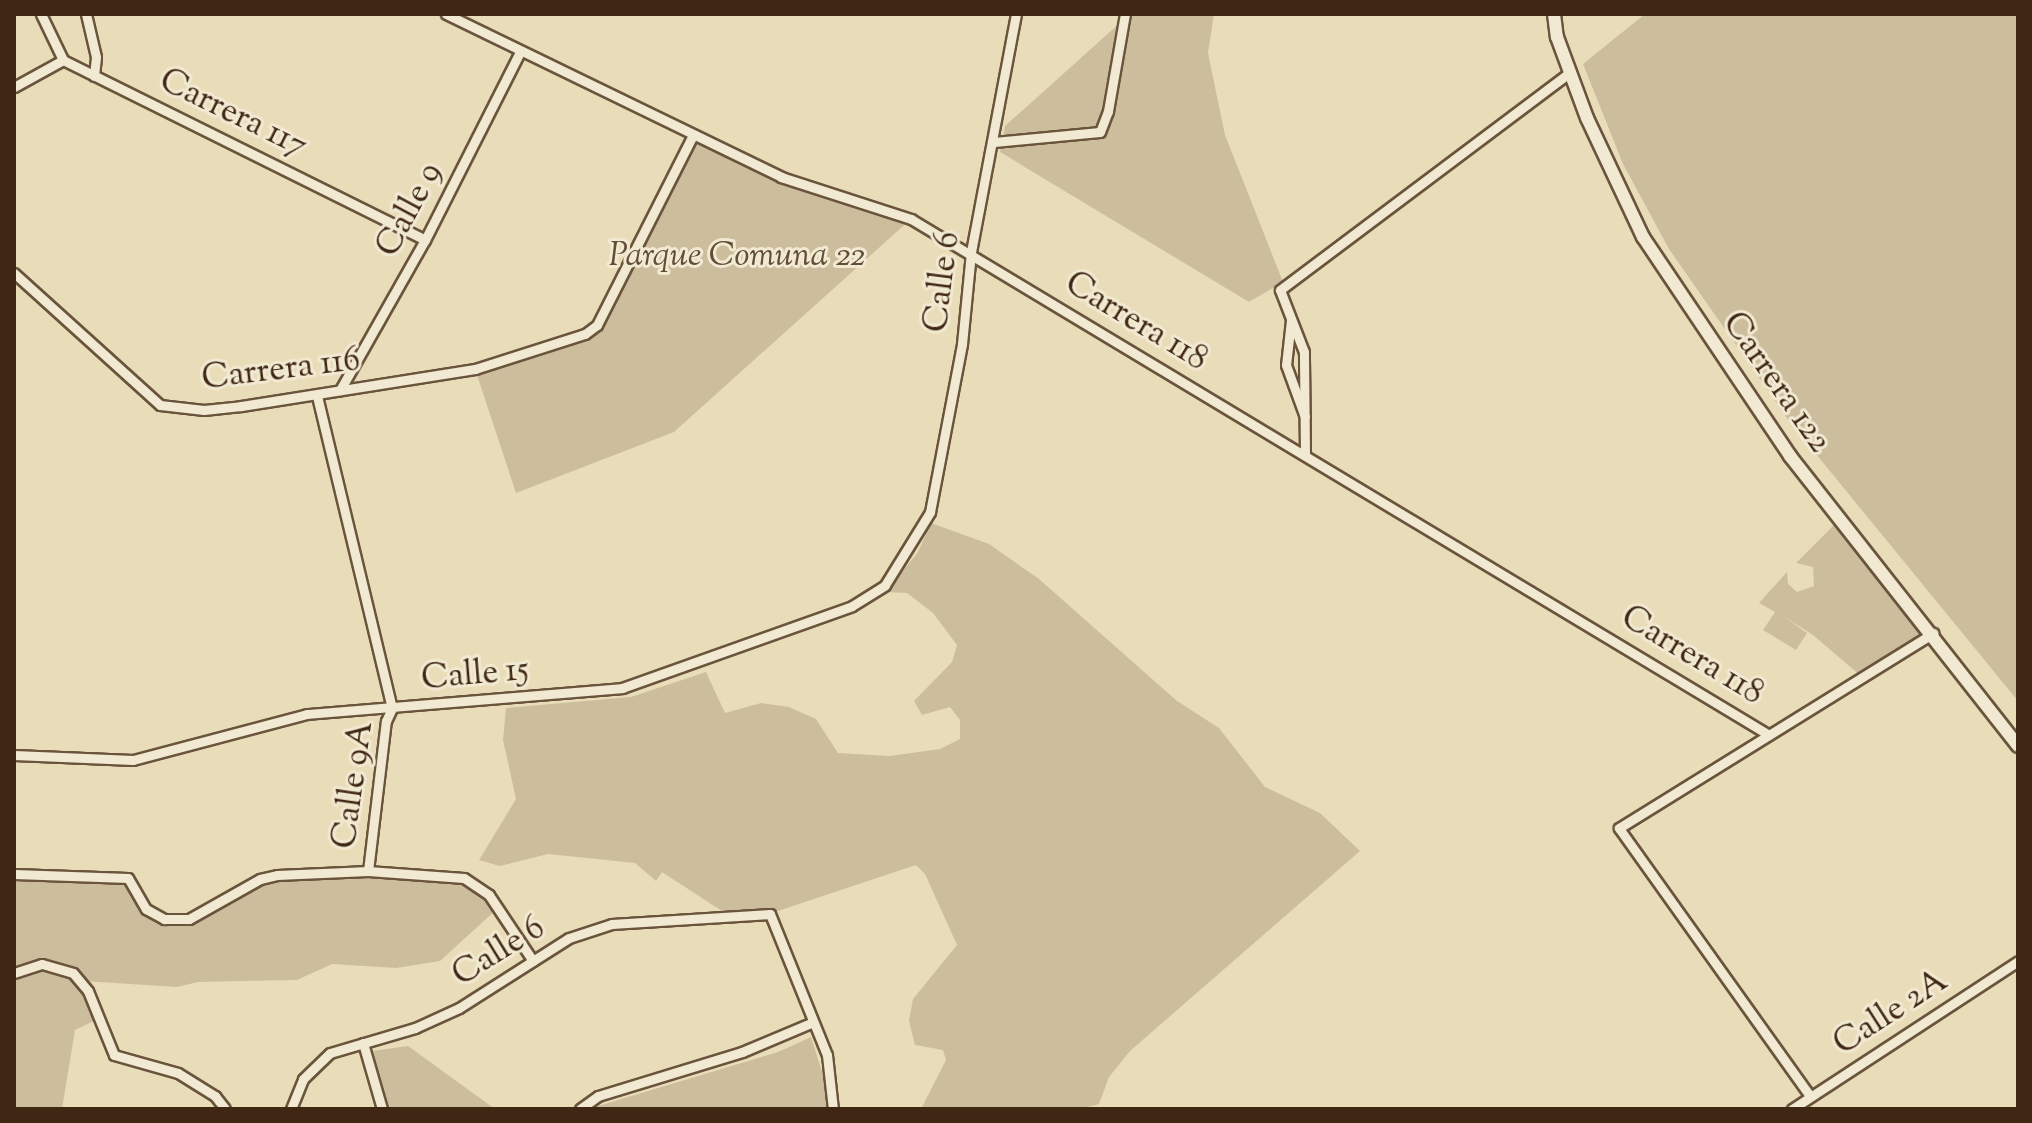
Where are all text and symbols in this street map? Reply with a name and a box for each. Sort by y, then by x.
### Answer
street label: Carrera 117 [152,61,314,167]
street label: Calle 9 [368,156,452,264]
street label: Calle 6 [917,229,969,335]
park label: Parque Comuna 22 [609,237,865,277]
street label: Carrera 118 [1057,264,1215,380]
street label: Carrera 122 [1713,305,1839,461]
street label: Carrera 116 [200,340,362,400]
street label: Carrera 118 [1613,598,1771,714]
street label: Calle 15 [420,650,530,700]
street label: Calle 9A [325,719,383,851]
street label: Calle 6 [445,908,553,996]
street label: Calle 2A [1826,961,1956,1065]

